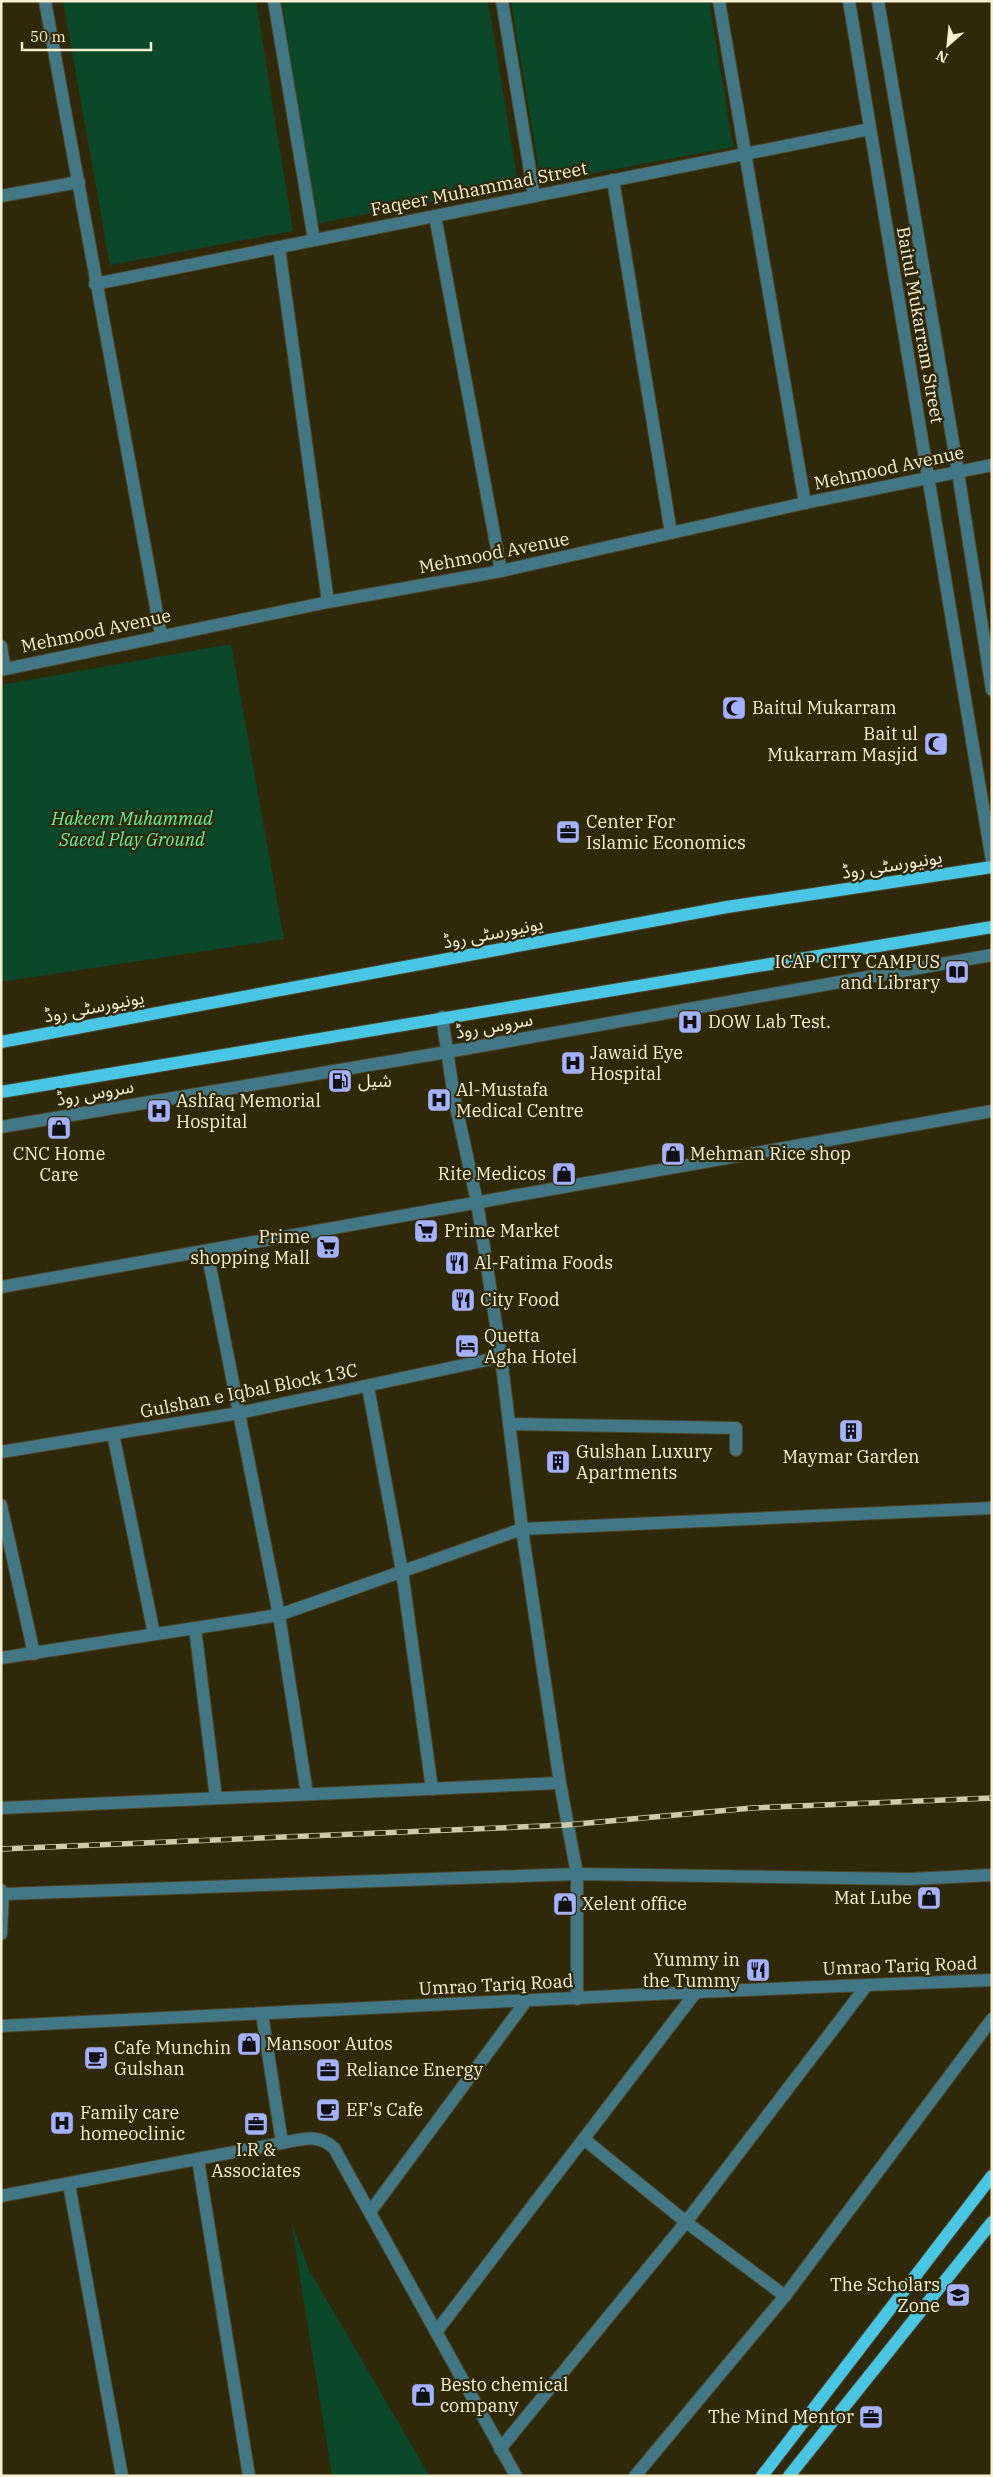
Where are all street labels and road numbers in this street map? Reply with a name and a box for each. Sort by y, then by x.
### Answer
street label: Faqeer Muhammad Street [369,156,589,221]
street label: Baitul Mukarram Street [892,225,949,425]
street label: Mehmood Avenue [812,440,966,495]
street label: Mehmood Avenue [417,527,571,578]
street label: Mehmood Avenue [19,603,173,658]
street label: یونیورسٹی روڈ [840,845,944,884]
street label: یونیورسٹی روڈ [441,912,545,953]
street label: یونیورسٹی روڈ [42,986,146,1027]
street label: سروس روڈ [453,1007,535,1044]
street label: سروس روڈ [54,1074,136,1111]
street label: Gulshan e Iqbal Block 13C [138,1358,360,1423]
street label: Umrao Tariq Road [822,1951,978,1980]
street label: Umrao Tariq Road [418,1969,574,2000]

